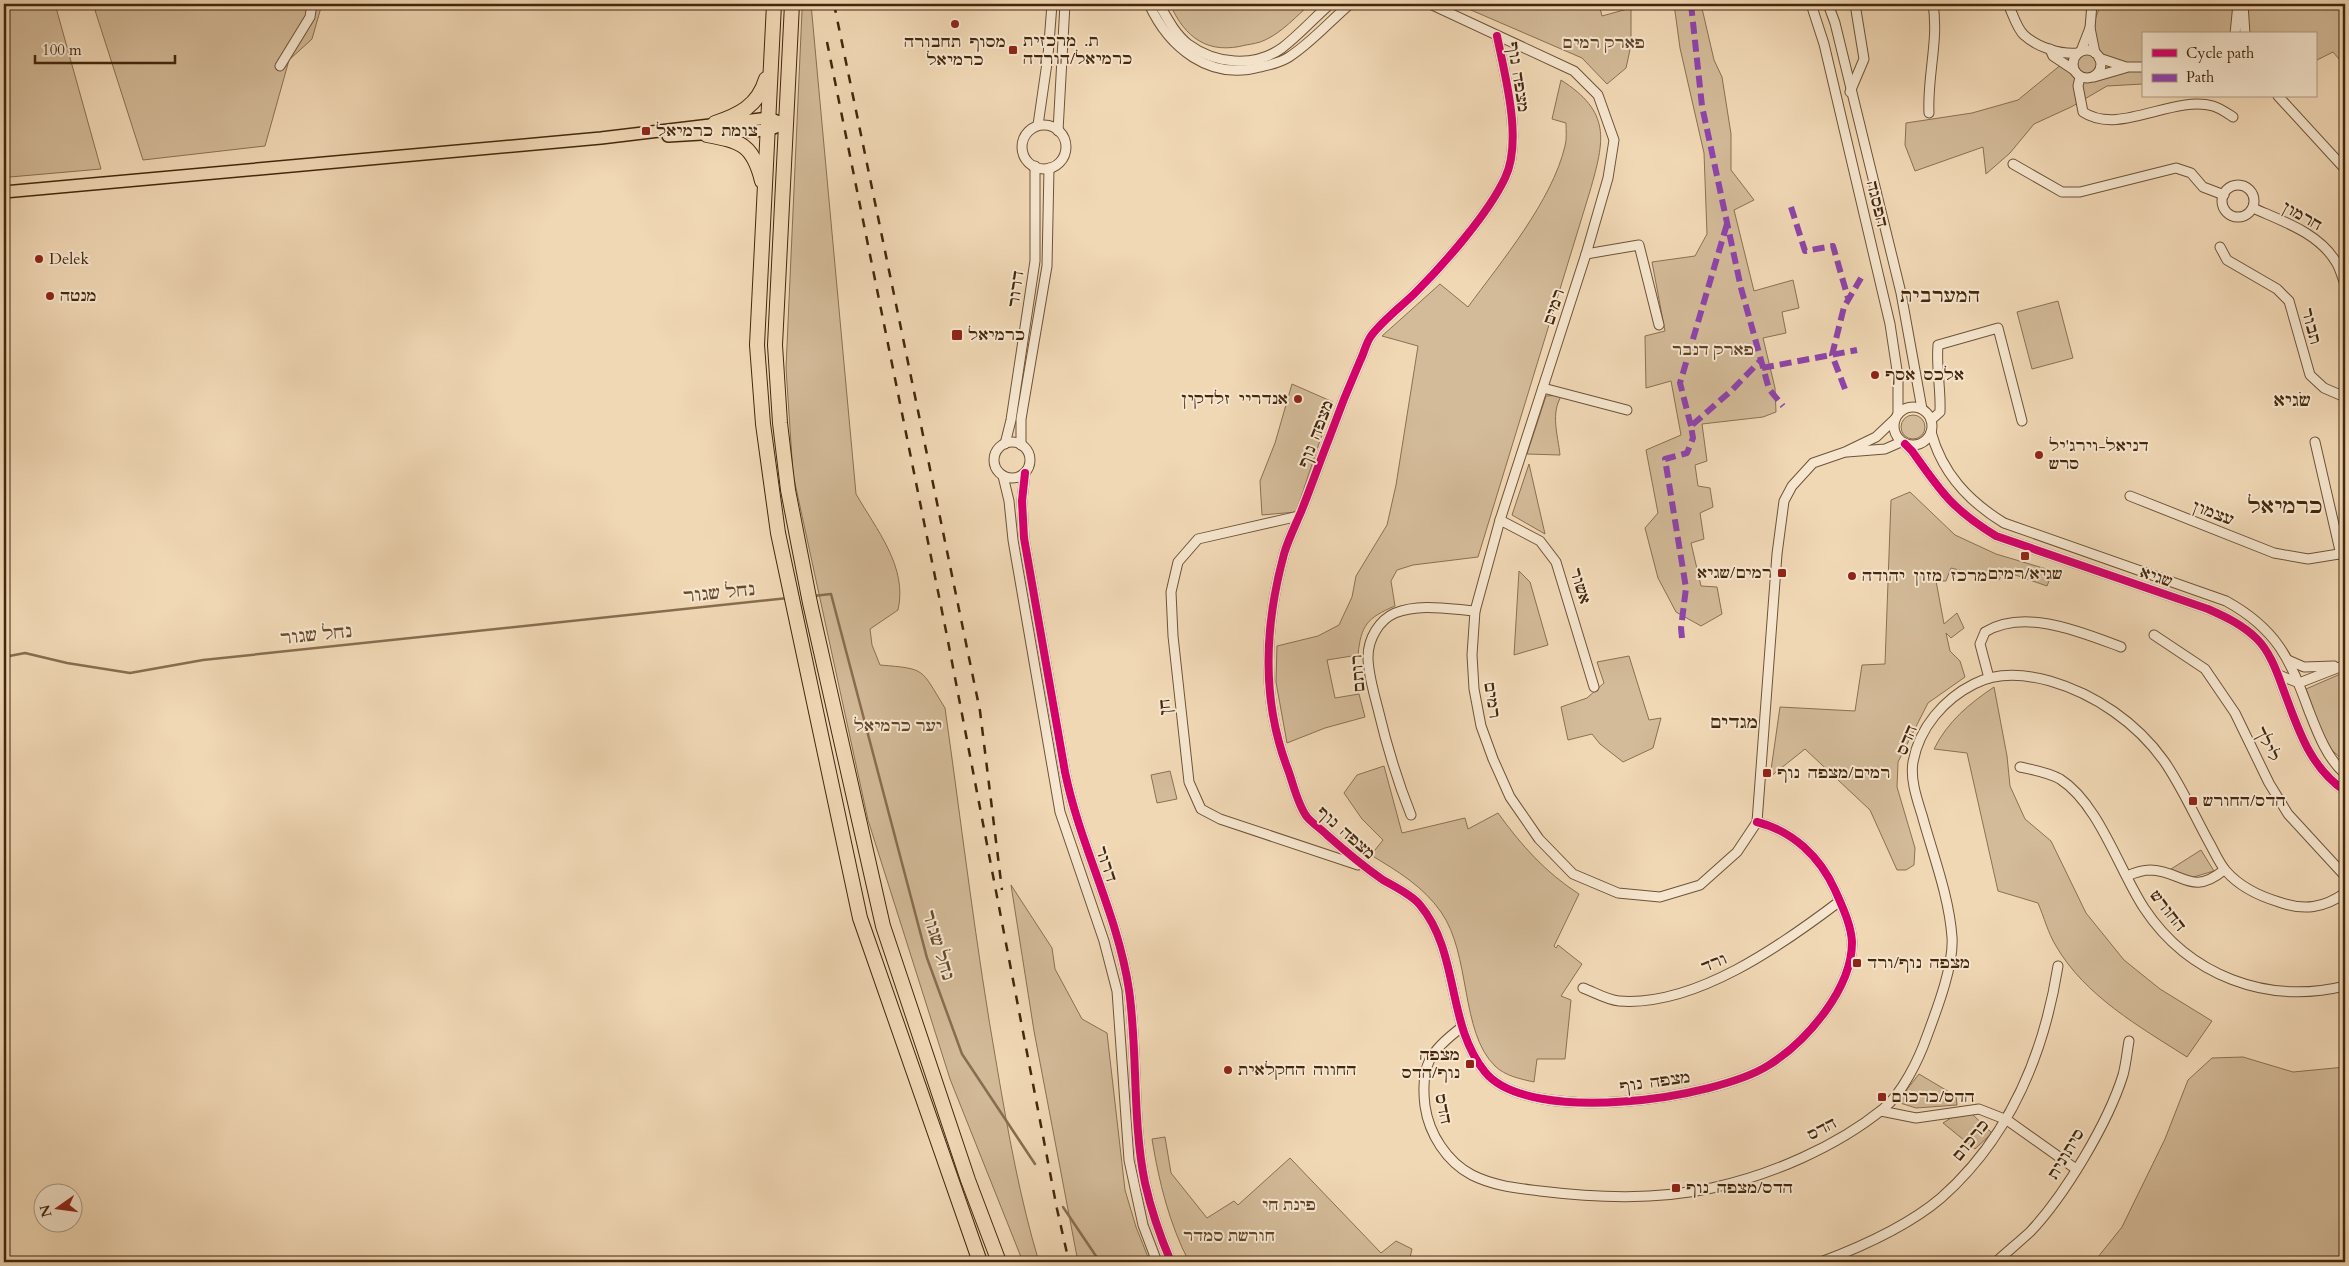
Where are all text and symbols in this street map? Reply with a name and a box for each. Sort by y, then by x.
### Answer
marker: מסוף תחבורה כרמיאל [949,18,961,30]
place label: ת. מרכזית כרמיאל/הורדה [1023,30,1132,70]
place label: מסוף תחבורה כרמיאל [904,31,1006,71]
scale bar [35,32,175,64]
park label: פארק רמים [1563,32,1645,54]
legend [2142,32,2316,98]
text: 100 m [42,40,82,60]
street label: מצפה נוף [1502,40,1534,114]
text: Cycle path [2186,43,2255,63]
marker: ת. מרכזית כרמיאל/הורדה [1007,44,1019,56]
text: Path [2186,67,2215,87]
place label: צומת כרמיאל [656,120,758,142]
marker: צומת כרמיאל [640,125,652,137]
street label: הפסגה [1861,179,1893,229]
street label: חרמון [2278,196,2326,236]
place label: Delek [49,248,90,270]
marker: Delek [33,253,45,265]
street label: דרור [1003,269,1029,309]
district label: המערבית [1900,283,1980,309]
place label: מנטה [60,285,97,307]
street label: רמים [1538,286,1570,328]
marker: מנטה [44,290,56,302]
street label: תבור [2296,305,2326,347]
place label: כרמיאל [968,324,1025,346]
marker: כרמיאל [950,328,964,342]
park label: פארק דנבר [1672,339,1754,361]
place label: אלכס אסף [1885,364,1964,386]
marker: אלכס אסף [1869,369,1881,381]
place label: אנדריי זלדקין [1181,388,1288,410]
district label: שׂגיא [2273,388,2311,413]
marker: אנדריי זלדקין [1292,393,1304,405]
street label: מצפה נוף [1293,397,1339,471]
place label: דניאל-וירג'יל סרש [2049,435,2149,475]
marker: דניאל-וירג'יל סרש [2033,449,2045,461]
district label: כרמיאל [2247,492,2323,521]
street label: עצמון [2189,495,2237,531]
marker: שגיא/רמים [2019,550,2031,562]
street label: שגיא [2137,561,2175,593]
place label: רמים/שגיא [1697,562,1772,584]
place label: שגיא/רמים [1987,563,2063,585]
street label: אשור [1564,565,1596,607]
place label: מרכז מזון יהודה [1862,565,1987,587]
marker: רמים/שגיא [1776,567,1788,579]
marker: מרכז מזון יהודה [1846,570,1858,582]
water label: נחל שגור [682,577,756,609]
water label: נחל שגור [279,619,353,651]
street label: רותם [1345,654,1371,692]
street label: רמים [1478,680,1506,720]
street label: חן [1153,698,1177,716]
district label: מגדים [1710,710,1758,735]
park label: יער כרמיאל [854,715,942,737]
street label: הדס [1891,722,1923,758]
street label: לילך [2249,723,2285,765]
place label: רמים/מצפה נוף [1777,762,1890,784]
marker: רמים/מצפה נוף [1761,767,1773,779]
place label: הדס/החורש [2203,790,2286,812]
marker: הדס/החורש [2187,795,2199,807]
street label: מצפה נוף [1312,801,1380,865]
street label: דרור [1090,843,1122,885]
street label: החורש [2145,886,2191,936]
water label: נחל שגור [916,907,960,983]
street label: ורד [1697,948,1731,978]
place label: מצפה נוף/ורד [1867,952,1970,974]
marker: מצפה נוף/ורד [1851,957,1863,969]
place label: מצפה נוף/הדס [1402,1044,1460,1084]
marker: מצפה נוף/הדס [1464,1058,1476,1070]
place label: החווה החקלאית [1238,1059,1357,1081]
marker: החווה החקלאית [1222,1064,1234,1076]
street label: מצפה נוף [1618,1066,1692,1098]
place label: הדס/כרכום [1892,1086,1975,1108]
marker: הדס/כרכום [1876,1091,1888,1103]
street label: הדס [1429,1092,1457,1126]
street label: הדס [1803,1112,1841,1146]
street label: כרכום [1948,1115,1994,1165]
street label: סיתונית [2042,1124,2090,1184]
place label: הדס/מצפה נוף [1686,1177,1793,1199]
marker: הדס/מצפה נוף [1670,1182,1682,1194]
north arrow [32,1184,82,1234]
park label: פינת חי [1262,1194,1316,1216]
text: N [35,1203,57,1219]
park label: חורשת סמדר [1183,1225,1275,1247]

